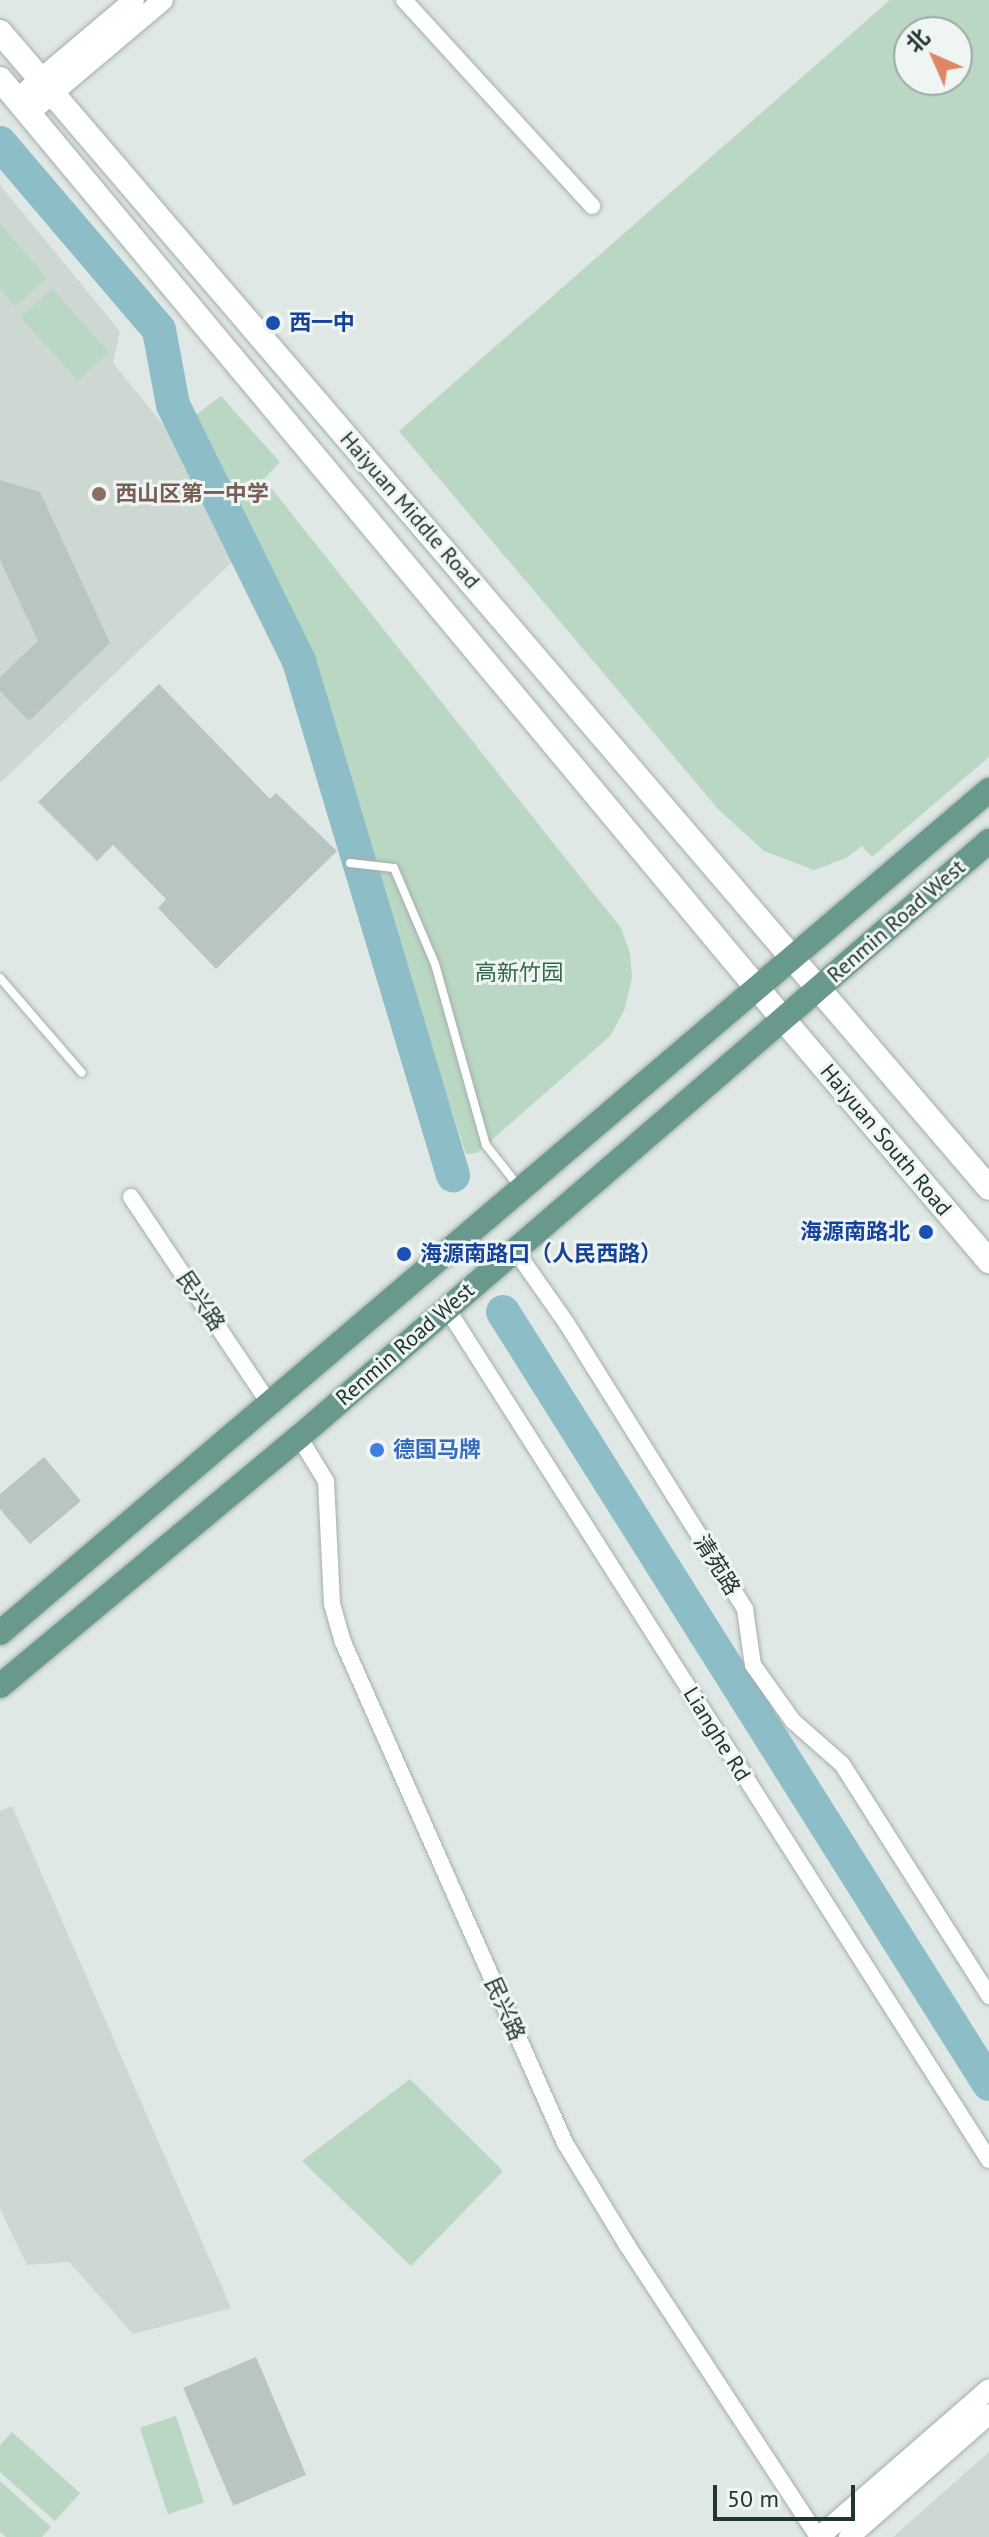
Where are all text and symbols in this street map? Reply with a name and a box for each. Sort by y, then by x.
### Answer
north arrow [893,16,973,96]
text: 北 [900,23,935,58]
place label: 西一中 [289,310,355,336]
marker: 西一中 [264,314,282,332]
street label: Haiyuan Middle Road [335,426,485,594]
place label: 西山区第一中学 [115,481,269,507]
marker: 西山区第一中学 [90,485,108,503]
street label: Renmin Road West [821,854,971,988]
park label: 高新竹园 [475,960,563,986]
street label: Haiyuan South Road [815,1059,957,1221]
place label: 海源南路北 [800,1219,910,1245]
marker: 海源南路北 [917,1223,935,1241]
place label: 海源南路口（人民西路） [420,1241,662,1267]
marker: 海源南路口（人民西路） [395,1245,413,1263]
street label: 民兴路 [172,1266,230,1336]
street label: Renmin Road West [330,1277,480,1411]
place label: 德国马牌 [393,1437,481,1463]
marker: 德国马牌 [368,1441,386,1459]
street label: 清苑路 [688,1530,746,1600]
street label: Lianghe Rd [678,1682,756,1786]
street label: 民兴路 [480,1973,530,2045]
scale bar [717,2469,859,2519]
text: 50 m [727,2483,779,2514]

